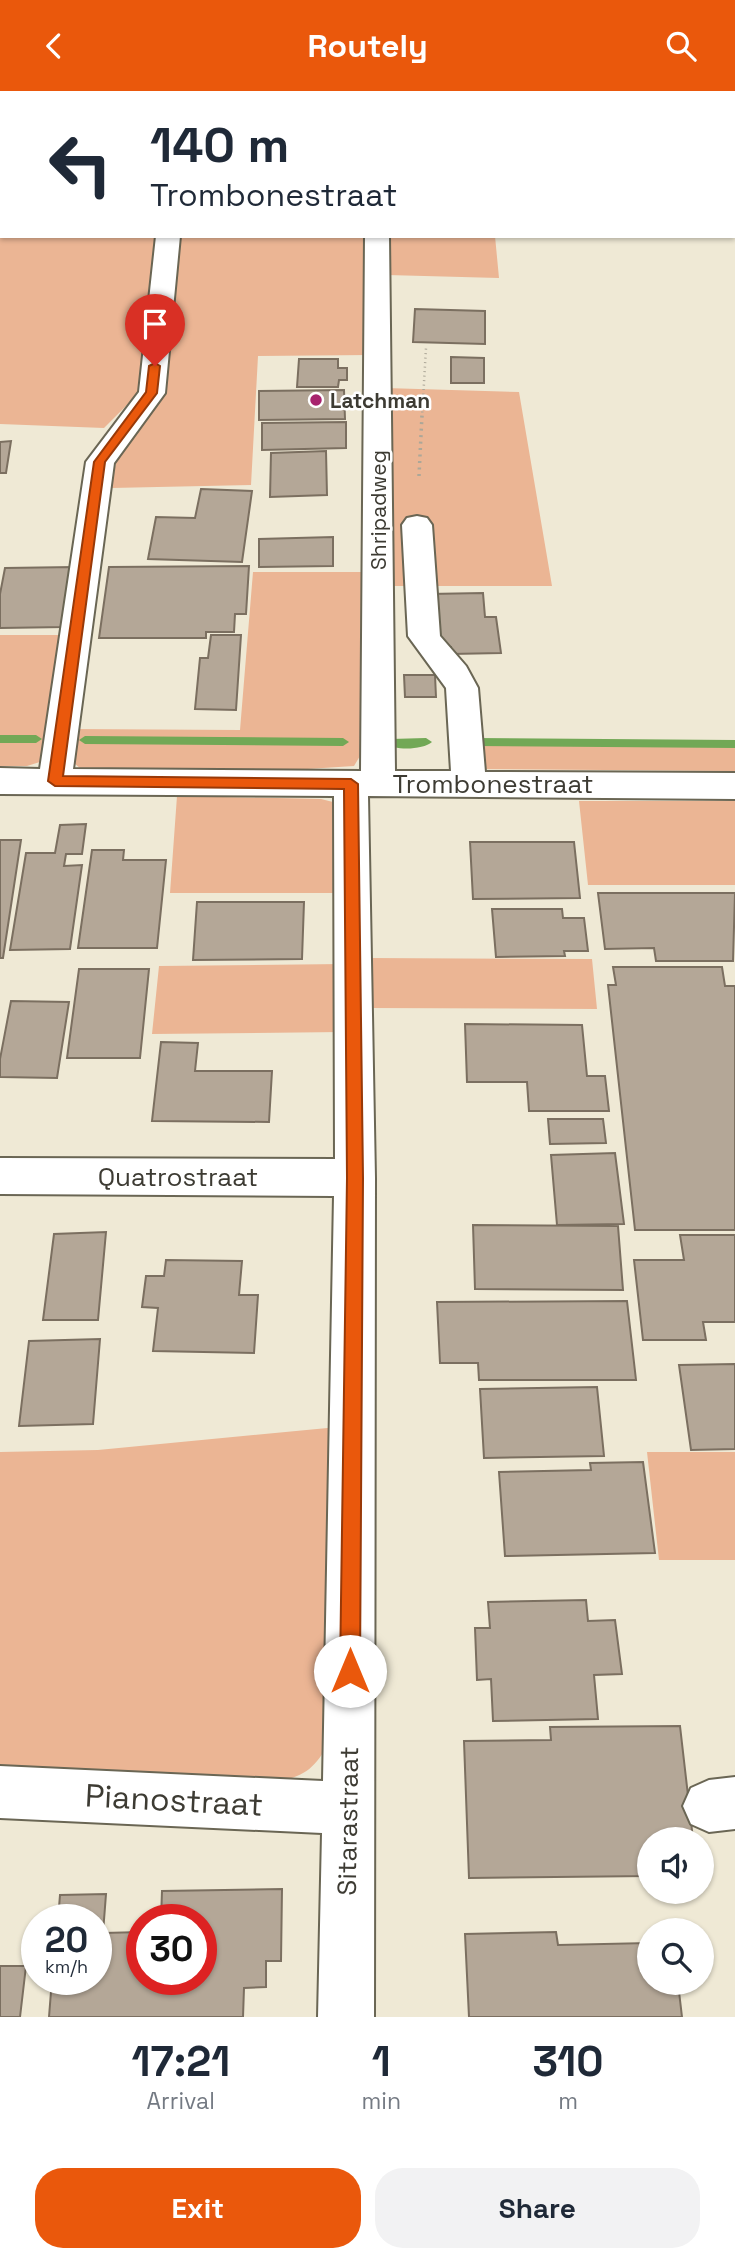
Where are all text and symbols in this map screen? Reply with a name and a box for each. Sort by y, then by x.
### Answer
text: Routely [307,26,428,66]
icon: back [35,27,73,65]
icon: search [662,27,700,65]
text: 140 m [150,114,289,176]
icon: left [35,119,126,210]
text: Trombonestraat [150,175,397,215]
pin [125,294,185,366]
icon: arrive [136,305,174,343]
place label: Latchman [330,387,430,414]
marker: Latchman [308,392,324,408]
street label: Shripadweg [365,450,392,570]
street label: Trombonestraat [393,767,593,801]
street label: Quatrostraat [98,1160,258,1194]
position arrow [313,1634,387,1708]
street label: Sitarastraat [330,1746,366,1896]
street label: Pianostraat [84,1775,264,1825]
map controls [637,1827,714,1995]
button: sound [637,1827,714,1904]
speed limit sign: 30 [126,1904,217,1995]
text: 20 [45,1918,88,1962]
button: search [637,1918,714,1995]
text: km/h [45,1955,88,1978]
text: 17:21 [131,2035,230,2088]
text: 1 [372,2035,391,2088]
text: 310 [533,2035,604,2088]
text: Arrival [147,2086,215,2116]
text: min [362,2086,401,2116]
text: m [558,2086,578,2116]
button: Exit [35,2168,361,2248]
button: Share [375,2168,700,2248]

